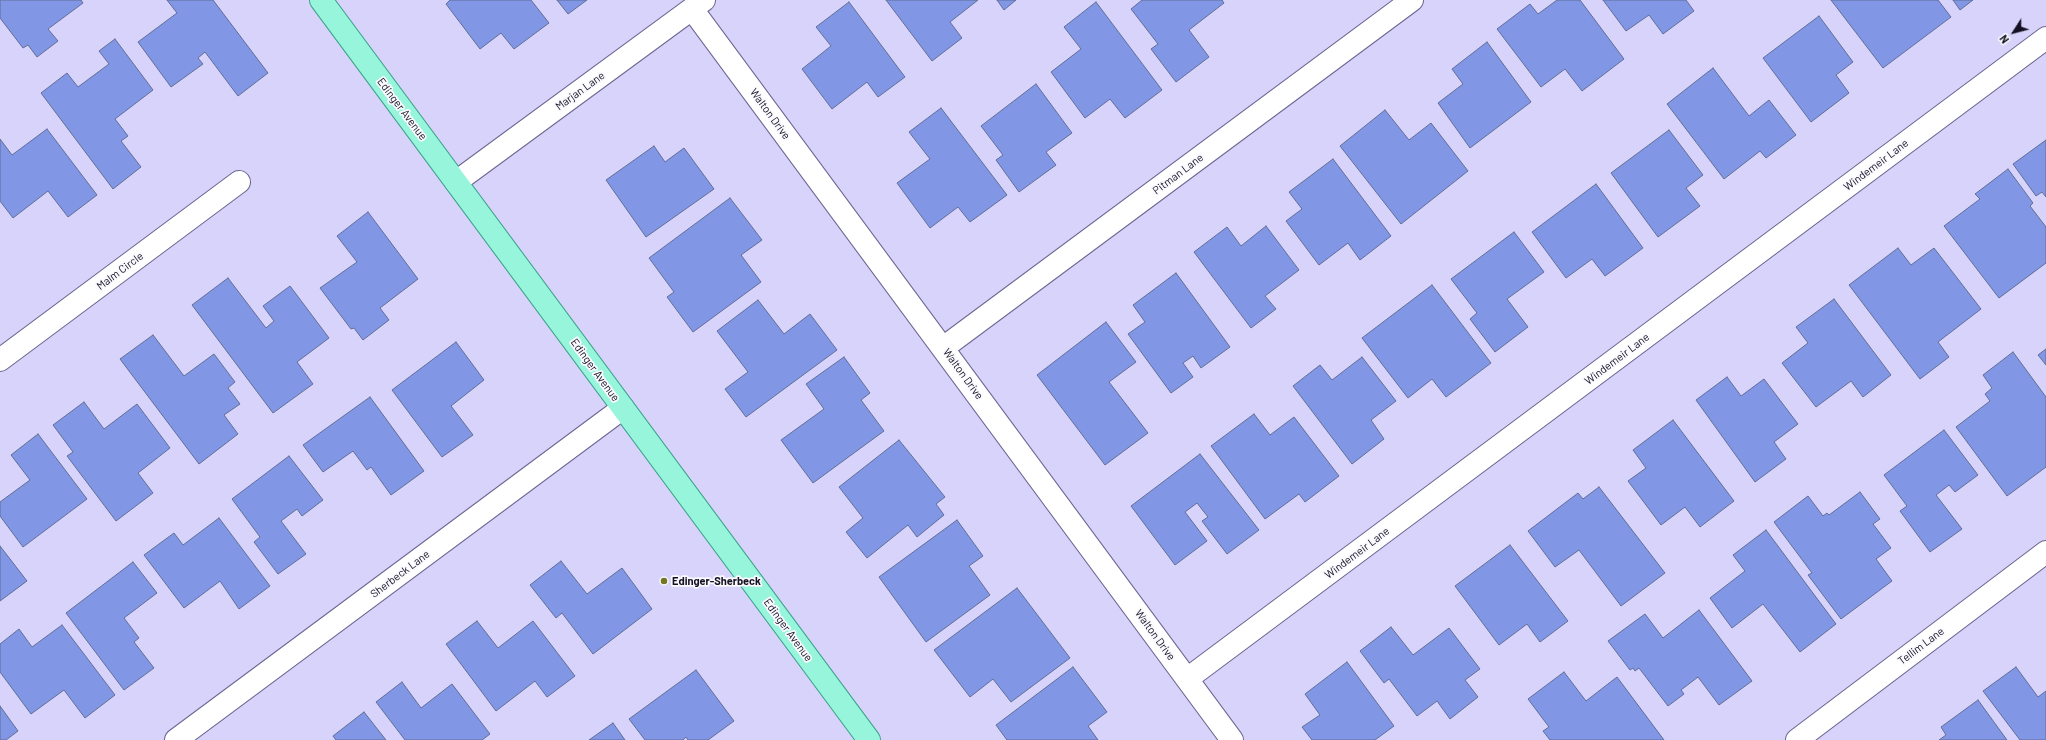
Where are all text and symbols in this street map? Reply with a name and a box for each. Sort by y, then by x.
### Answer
north arrow [1994,12,2034,52]
text: N [1996,33,2011,46]
street label: Marjan Lane [553,69,607,113]
street label: Edinger Avenue [374,75,430,143]
street label: Walton Drive [747,86,793,142]
street label: Windemeir Lane [1841,136,1911,194]
street label: Pitman Lane [1150,151,1206,197]
street label: Malm Circle [94,249,146,293]
street label: Windemeir Lane [1582,330,1652,388]
street label: Edinger Avenue [568,336,622,404]
street label: Walton Drive [940,346,986,402]
street label: Windemeir Lane [1322,524,1392,582]
street label: Sherbeck Lane [368,547,432,601]
place label: Edinger-Sherbeck [672,574,761,588]
marker: Edinger-Sherbeck [659,576,669,586]
street label: Edinger Avenue [761,596,815,664]
street label: Walton Drive [1132,607,1178,663]
street label: Tellim Lane [1895,624,1947,668]

